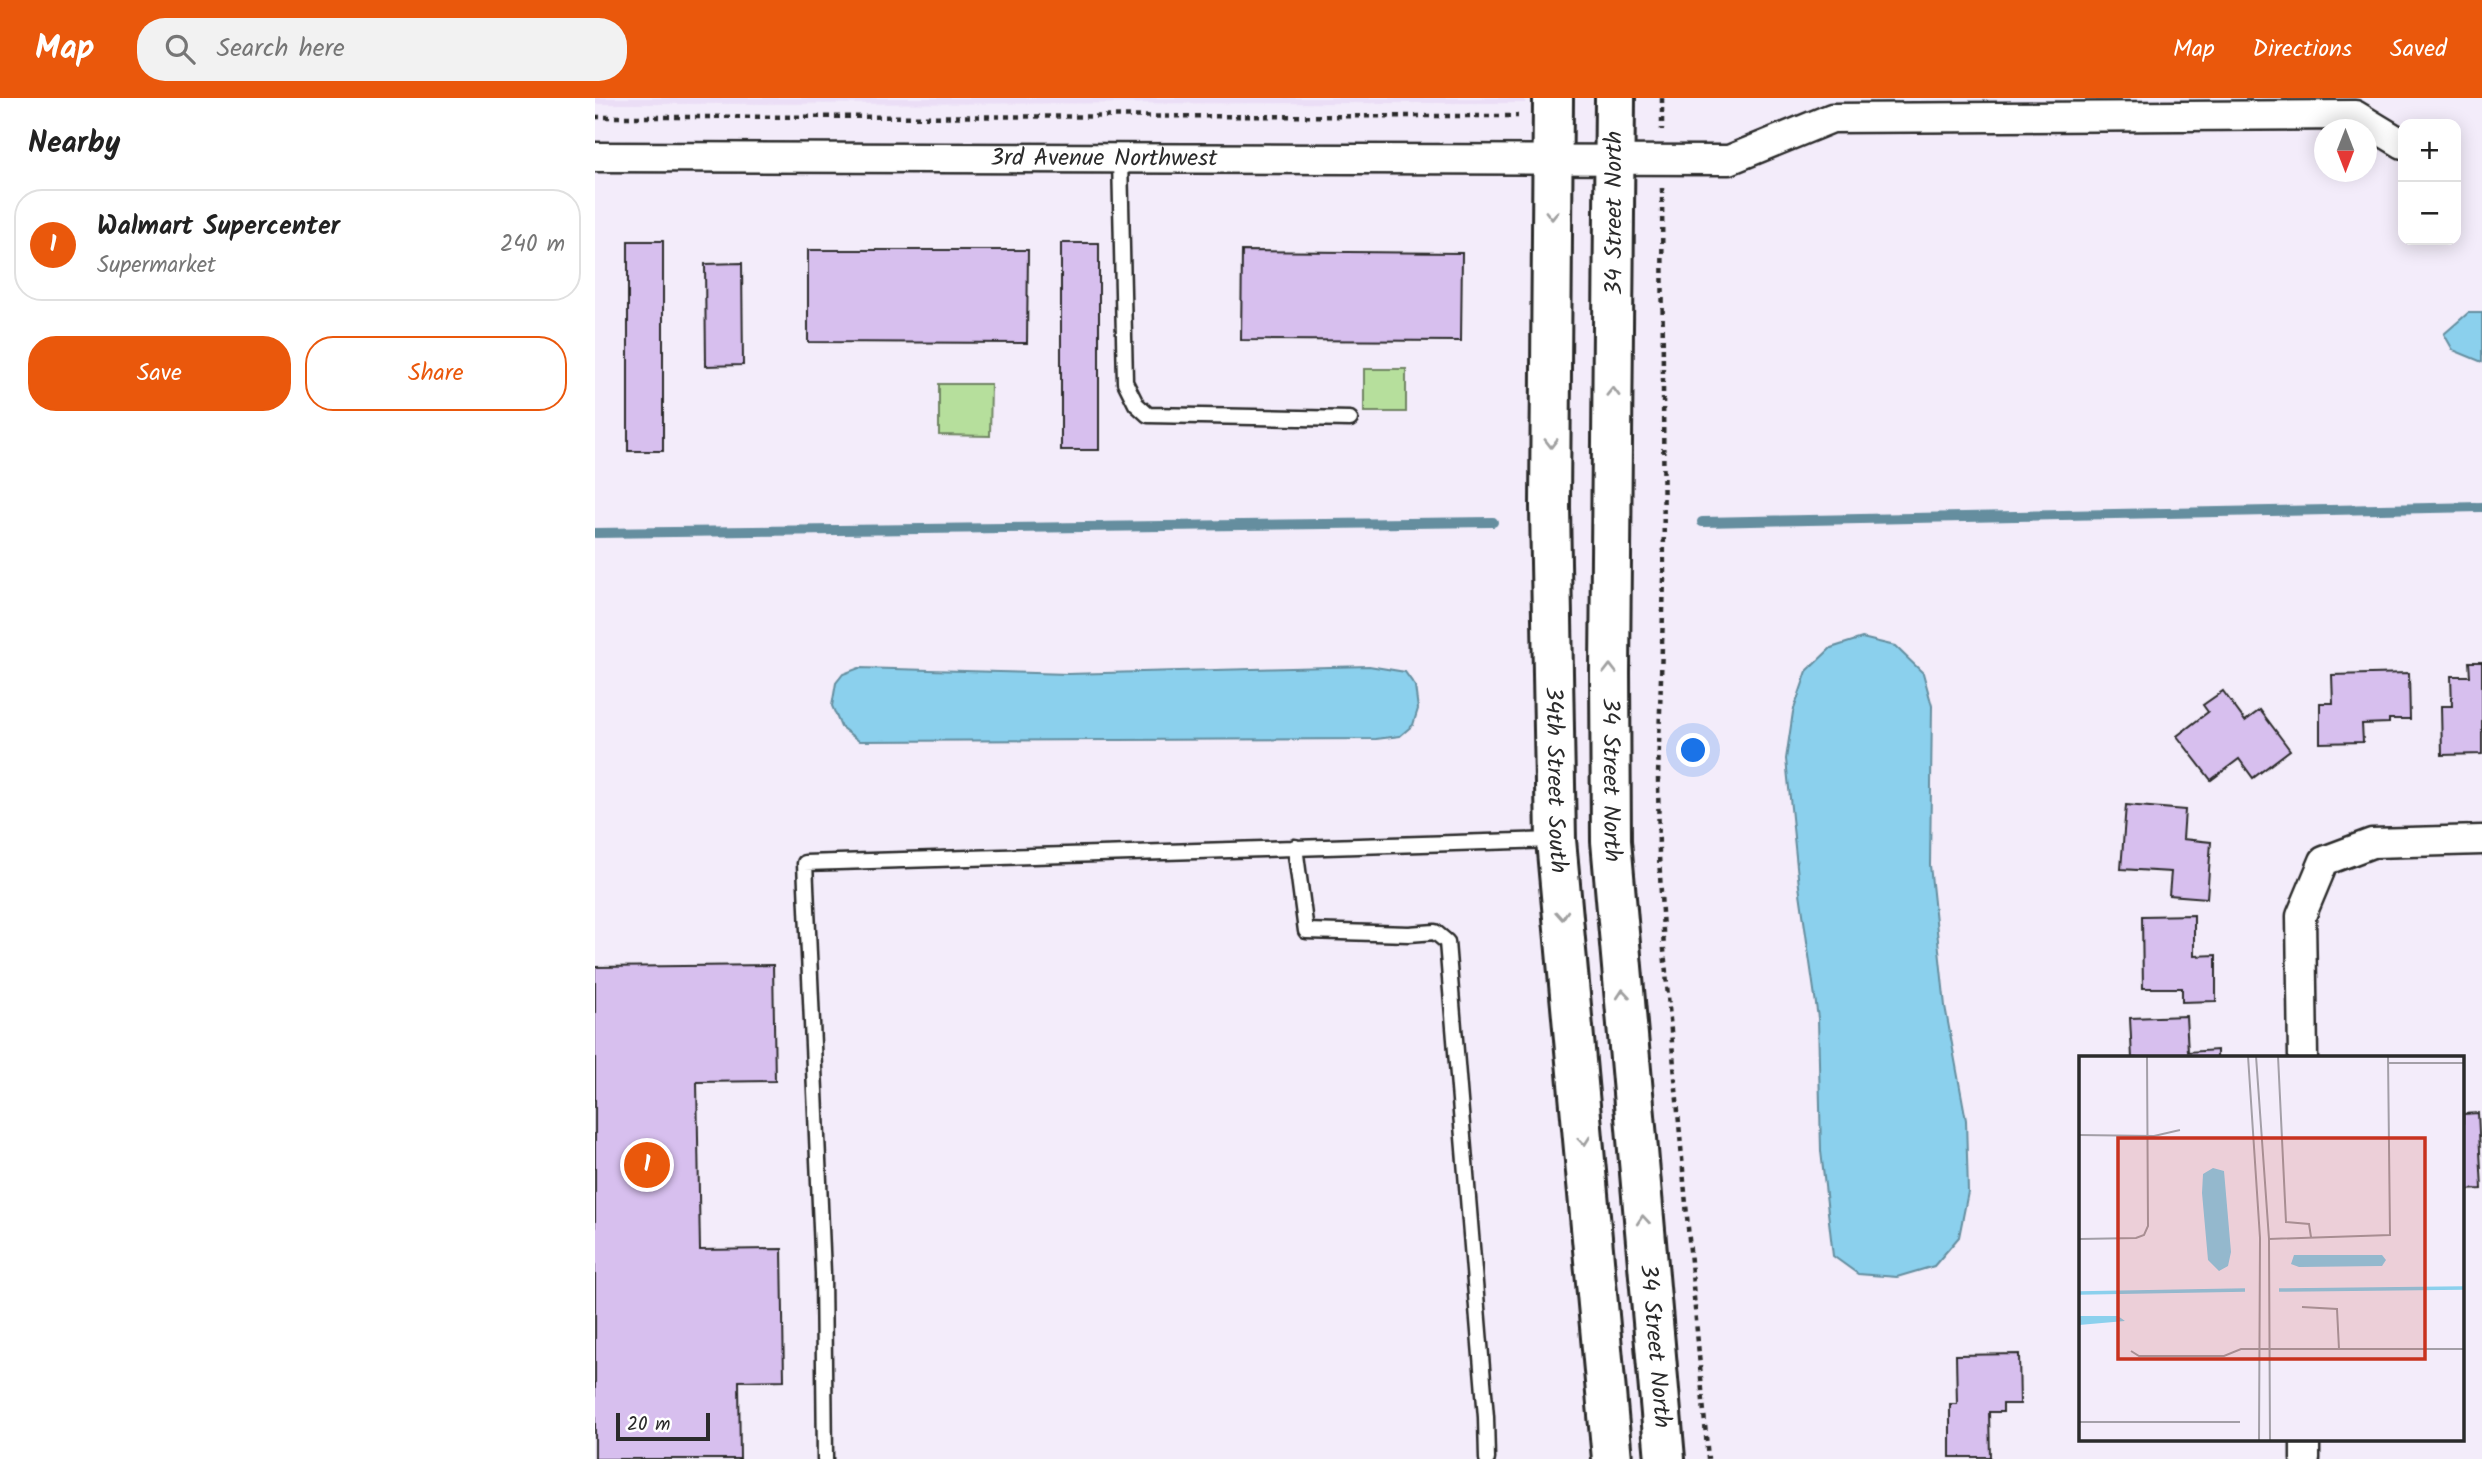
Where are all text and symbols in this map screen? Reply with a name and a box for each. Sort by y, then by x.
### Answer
search box [137,18,627,81]
text: Map [35,23,95,76]
text: Search here [217,28,345,70]
icon: search [161,30,199,68]
text: Map [2173,30,2215,69]
text: Directions [2253,30,2352,69]
text: Saved [2390,30,2447,69]
north arrow [2314,119,2377,182]
map controls [2398,119,2461,245]
button: + [2398,119,2461,182]
text: Nearby [28,120,120,168]
street label: 34 Street North [1595,131,1634,295]
street label: 3rd Avenue Northwest [990,139,1218,178]
button: − [2398,182,2461,245]
text: Walmart Supercenter [97,206,340,248]
one-way arrow [1544,210,1560,221]
text: 1 [50,227,56,263]
text: 240 m [500,227,565,263]
text: Supermarket [97,248,216,284]
button: Save [28,336,291,411]
button: Share [305,336,567,411]
one-way arrow [1605,386,1620,397]
one-way arrow [1543,437,1558,448]
one-way arrow [1602,663,1618,673]
street label: 34th Street South [1534,686,1578,875]
street label: 34 Street North [1591,698,1632,864]
your location [1676,733,1710,767]
one-way arrow [1554,910,1569,921]
one-way arrow [1616,988,1631,999]
inset map [2079,1056,2465,1442]
one-way arrow [1577,1135,1592,1147]
pin: 1 [624,1139,670,1191]
one-way arrow [1636,1214,1651,1226]
street label: 34 Street North [1629,1262,1682,1430]
scale bar [616,1410,711,1442]
text: 20 m [627,1410,670,1440]

